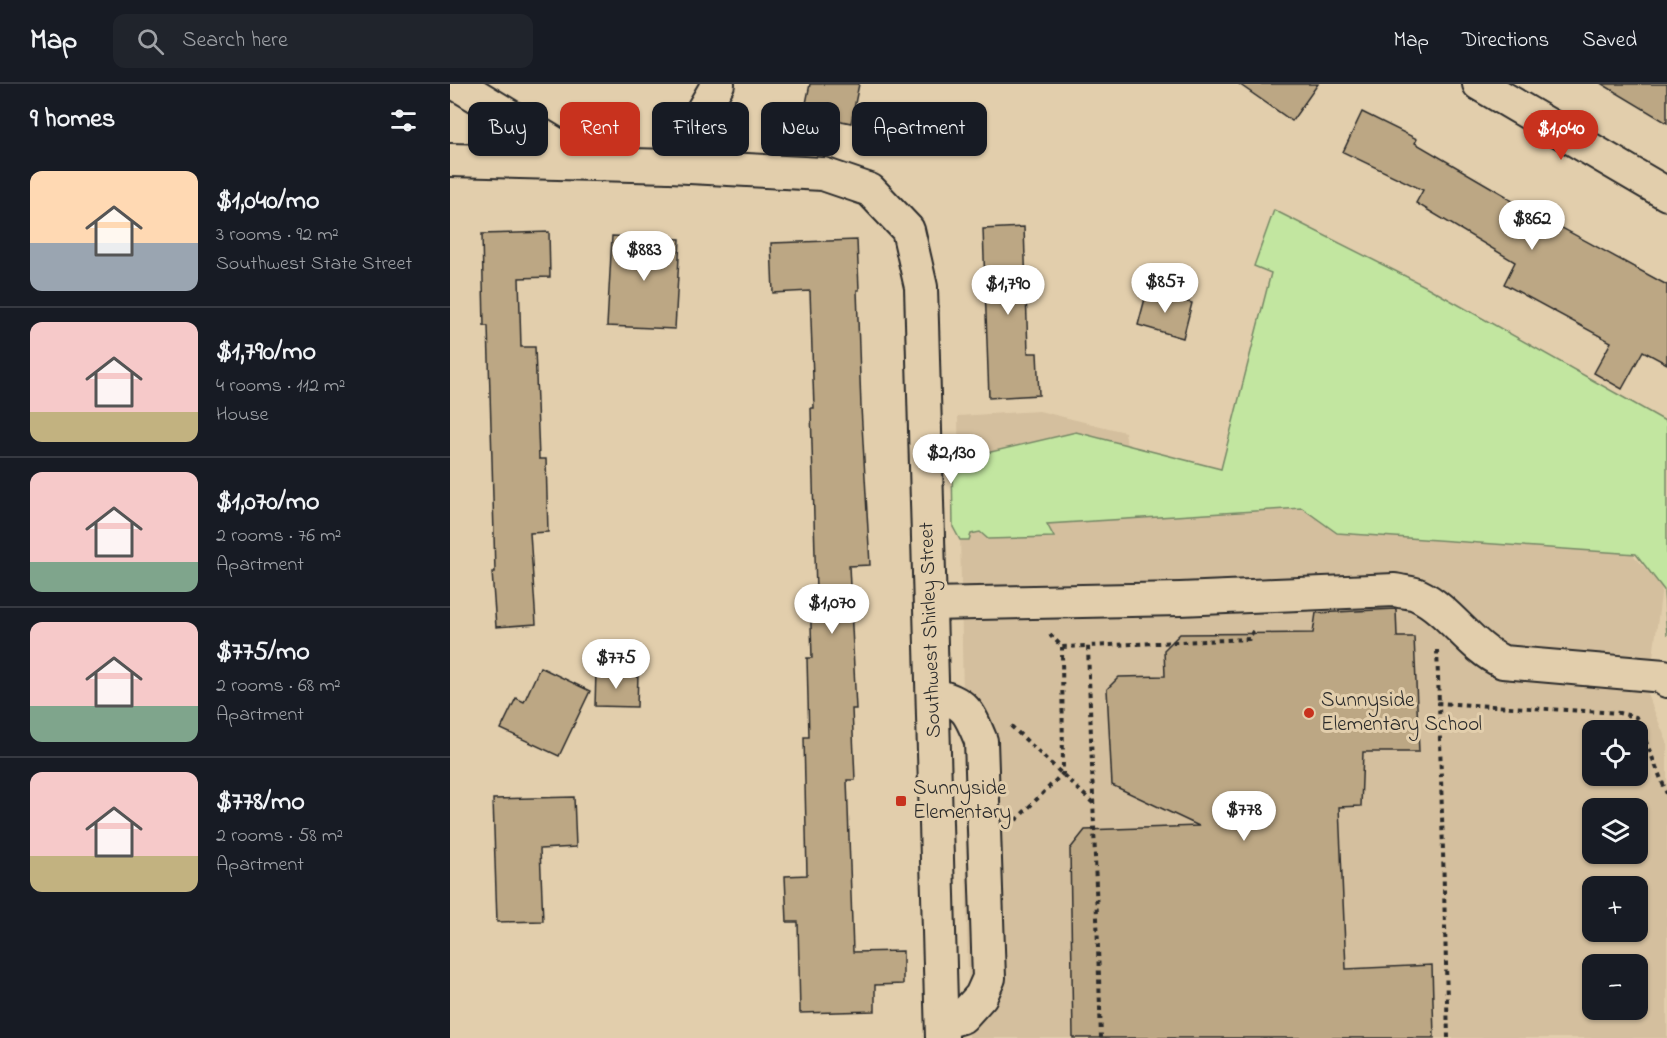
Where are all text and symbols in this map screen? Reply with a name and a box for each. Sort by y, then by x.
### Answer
search box [113,14,533,68]
text: Map [30,21,77,62]
icon: search [134,25,167,58]
text: Search here [182,25,288,57]
text: Map [1393,26,1429,56]
text: Directions [1462,26,1549,56]
text: Saved [1582,26,1637,56]
text: 9 homes [30,101,115,139]
chip: Buy [468,102,548,156]
chip: Rent [560,102,640,156]
chip: Filters [652,102,749,156]
chip: New [761,102,840,156]
chip: Apartment [852,102,987,156]
icon: filters [387,104,420,137]
pin: $1,040 [1512,110,1610,161]
text: $1,040 [1537,115,1585,144]
text: $1,040/mo [216,183,319,221]
icon: home [78,195,150,267]
pin: $862 [1496,200,1568,251]
text: $862 [1513,205,1551,234]
text: 3 rooms · 92 m² [216,221,339,250]
pin: $883 [608,231,680,282]
text: $883 [626,236,662,265]
text: Southwest State Street [216,250,412,279]
pin: $857 [1129,263,1201,314]
pin: $1,790 [959,265,1057,316]
text: $857 [1145,268,1185,297]
text: $1,790 [986,270,1030,299]
text: $1,790/mo [216,334,316,372]
icon: home [78,346,150,418]
text: 4 rooms · 112 m² [216,372,345,401]
text: House [216,401,269,430]
pin: $2,130 [902,434,1000,485]
text: $2,130 [927,439,975,468]
text: $1,070/mo [216,484,319,522]
icon: home [78,496,150,568]
street label: Southwest Shirley Street [912,521,952,739]
text: 2 rooms · 76 m² [216,522,341,551]
text: Apartment [216,551,304,580]
pin: $1,070 [783,584,881,635]
text: $1,070 [808,589,856,618]
text: $775/mo [216,634,310,672]
pin: $775 [580,639,652,690]
text: $775 [596,644,636,673]
icon: home [78,646,150,718]
text: 2 rooms · 68 m² [216,672,341,701]
place label: Sunnyside Elementary School [1321,686,1482,742]
text: Apartment [216,701,304,730]
marker: Sunnyside Elementary School [1302,706,1316,720]
map controls [1582,720,1648,1020]
button: locate [1582,720,1648,786]
place label: Sunnyside Elementary [913,774,1011,830]
text: $778/mo [216,784,305,822]
pin: $778 [1208,791,1280,842]
marker: Sunnyside Elementary [894,794,908,808]
icon: home [78,796,150,868]
text: $778 [1226,796,1262,825]
button: layers [1582,798,1648,864]
text: 2 rooms · 58 m² [216,822,343,851]
text: Apartment [216,851,304,880]
button: + [1582,876,1648,942]
button: − [1582,954,1648,1020]

